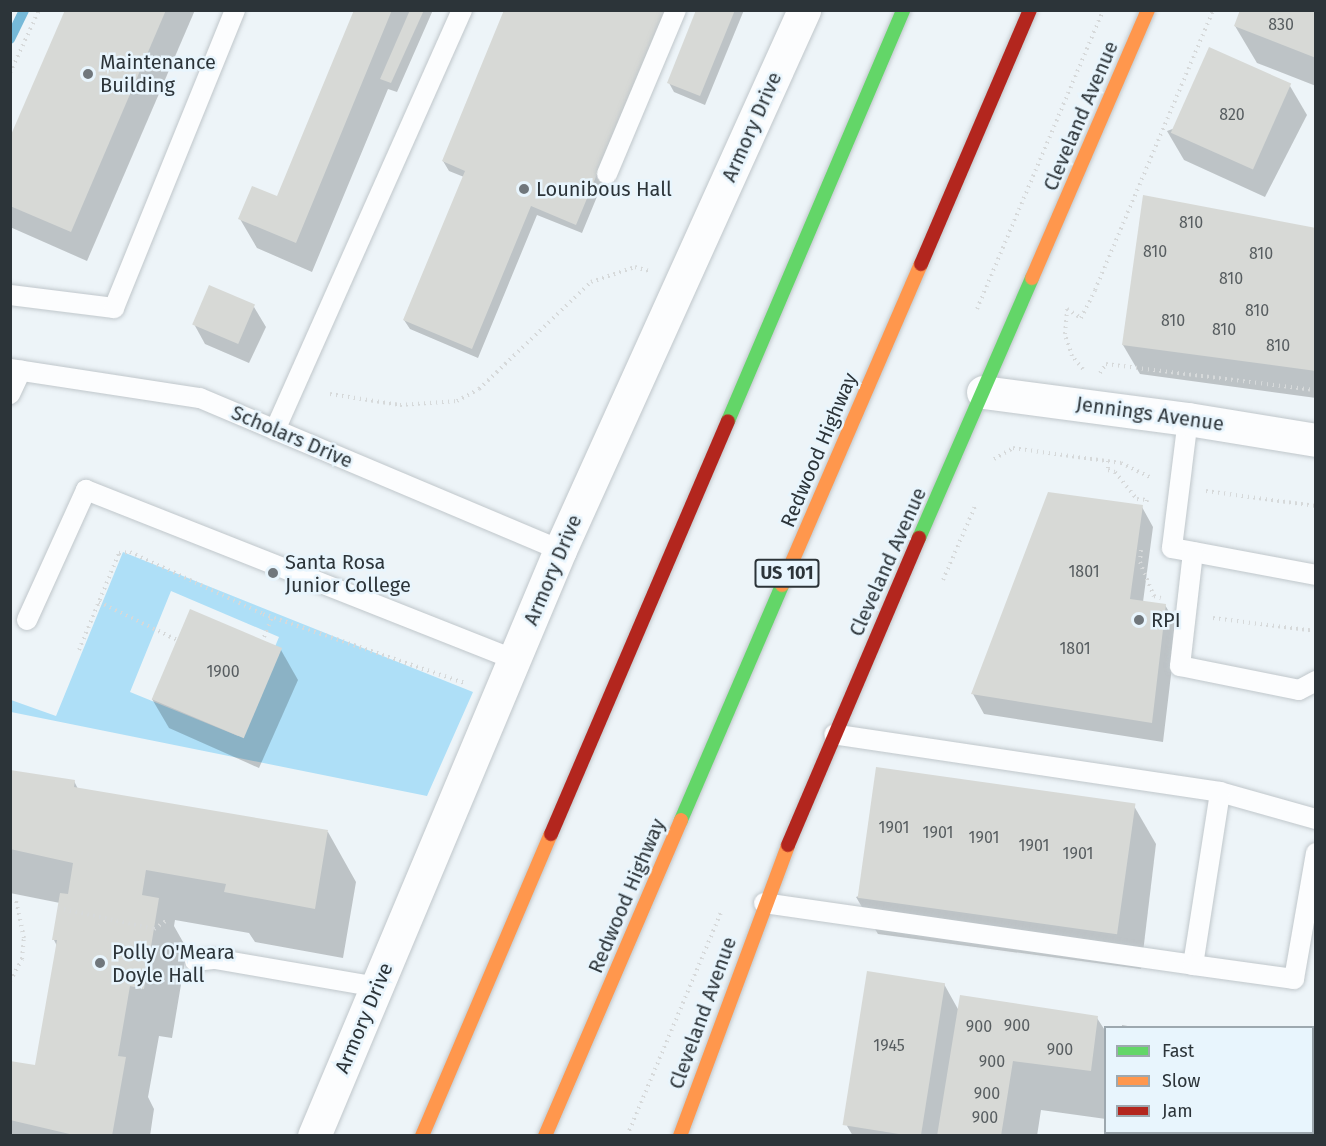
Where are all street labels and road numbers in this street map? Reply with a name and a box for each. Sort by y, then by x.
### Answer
street label: Cleveland Avenue [1039,38,1123,194]
street label: Armory Drive [717,68,787,186]
street label: Redwood Highway [776,369,862,531]
street label: Jennings Avenue [1075,392,1225,436]
street label: Scholars Drive [228,401,356,473]
street label: Cleveland Avenue [844,484,932,640]
street label: Armory Drive [519,511,587,629]
road number: US 101 [754,558,820,588]
street label: Redwood Highway [584,815,670,977]
street label: Cleveland Avenue [664,934,742,1092]
street label: Armory Drive [330,959,398,1077]

